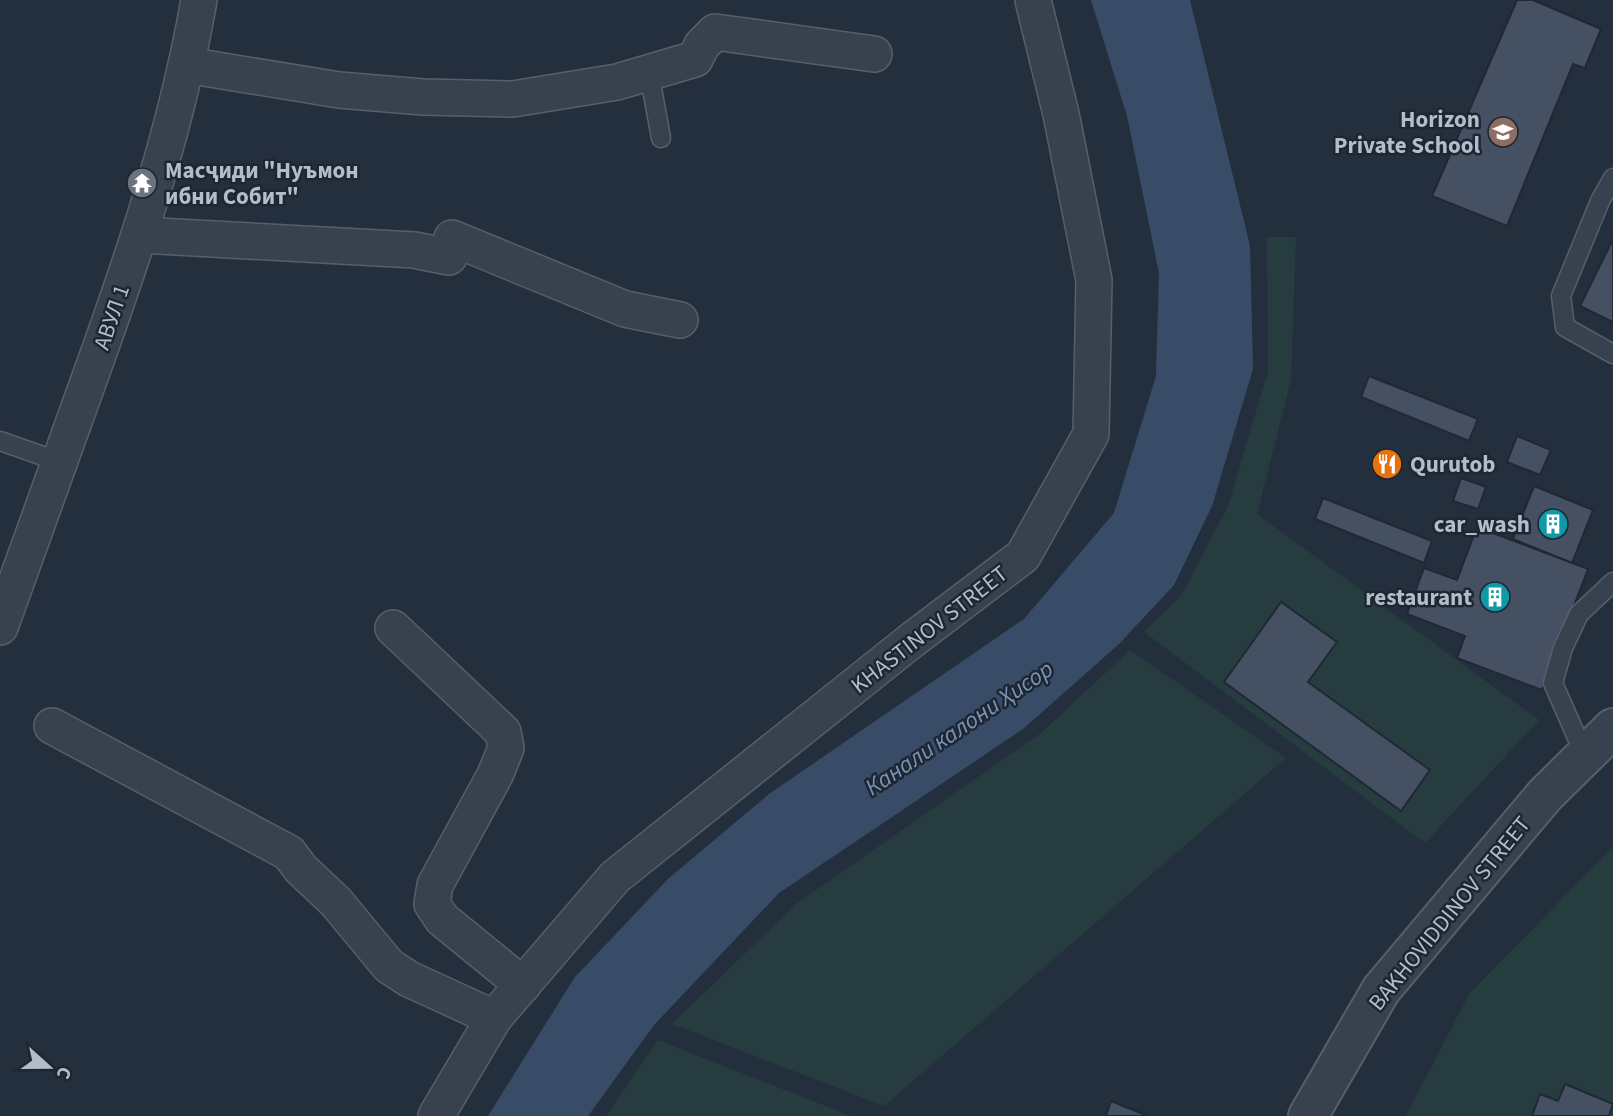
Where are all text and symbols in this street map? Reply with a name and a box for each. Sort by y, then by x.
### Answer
place label: Horizon Private School [1334,103,1480,162]
school or university icon: Horizon Private School [1486,115,1520,149]
place label: Масҷиди "Нуъмон ибни Собит" [165,154,359,213]
temple icon: Масҷиди "Нуъмон ибни Собит" [125,166,159,200]
street label: АВУЛ 1 [85,280,138,354]
restaurant icon: Qurutob [1370,447,1404,481]
place label: Qurutob [1410,448,1495,481]
building icon: car_wash [1536,507,1570,541]
place label: car_wash [1434,508,1530,541]
street label: KHASTINOV STREET [844,558,1015,701]
building icon: restaurant [1478,580,1512,614]
place label: restaurant [1365,581,1472,614]
water label: Канали калони Ҳисор [858,652,1061,805]
street label: BAKHOVIDDINOV STREET [1360,809,1538,1018]
north arrow [14,1032,84,1102]
text: С [49,1063,78,1083]

